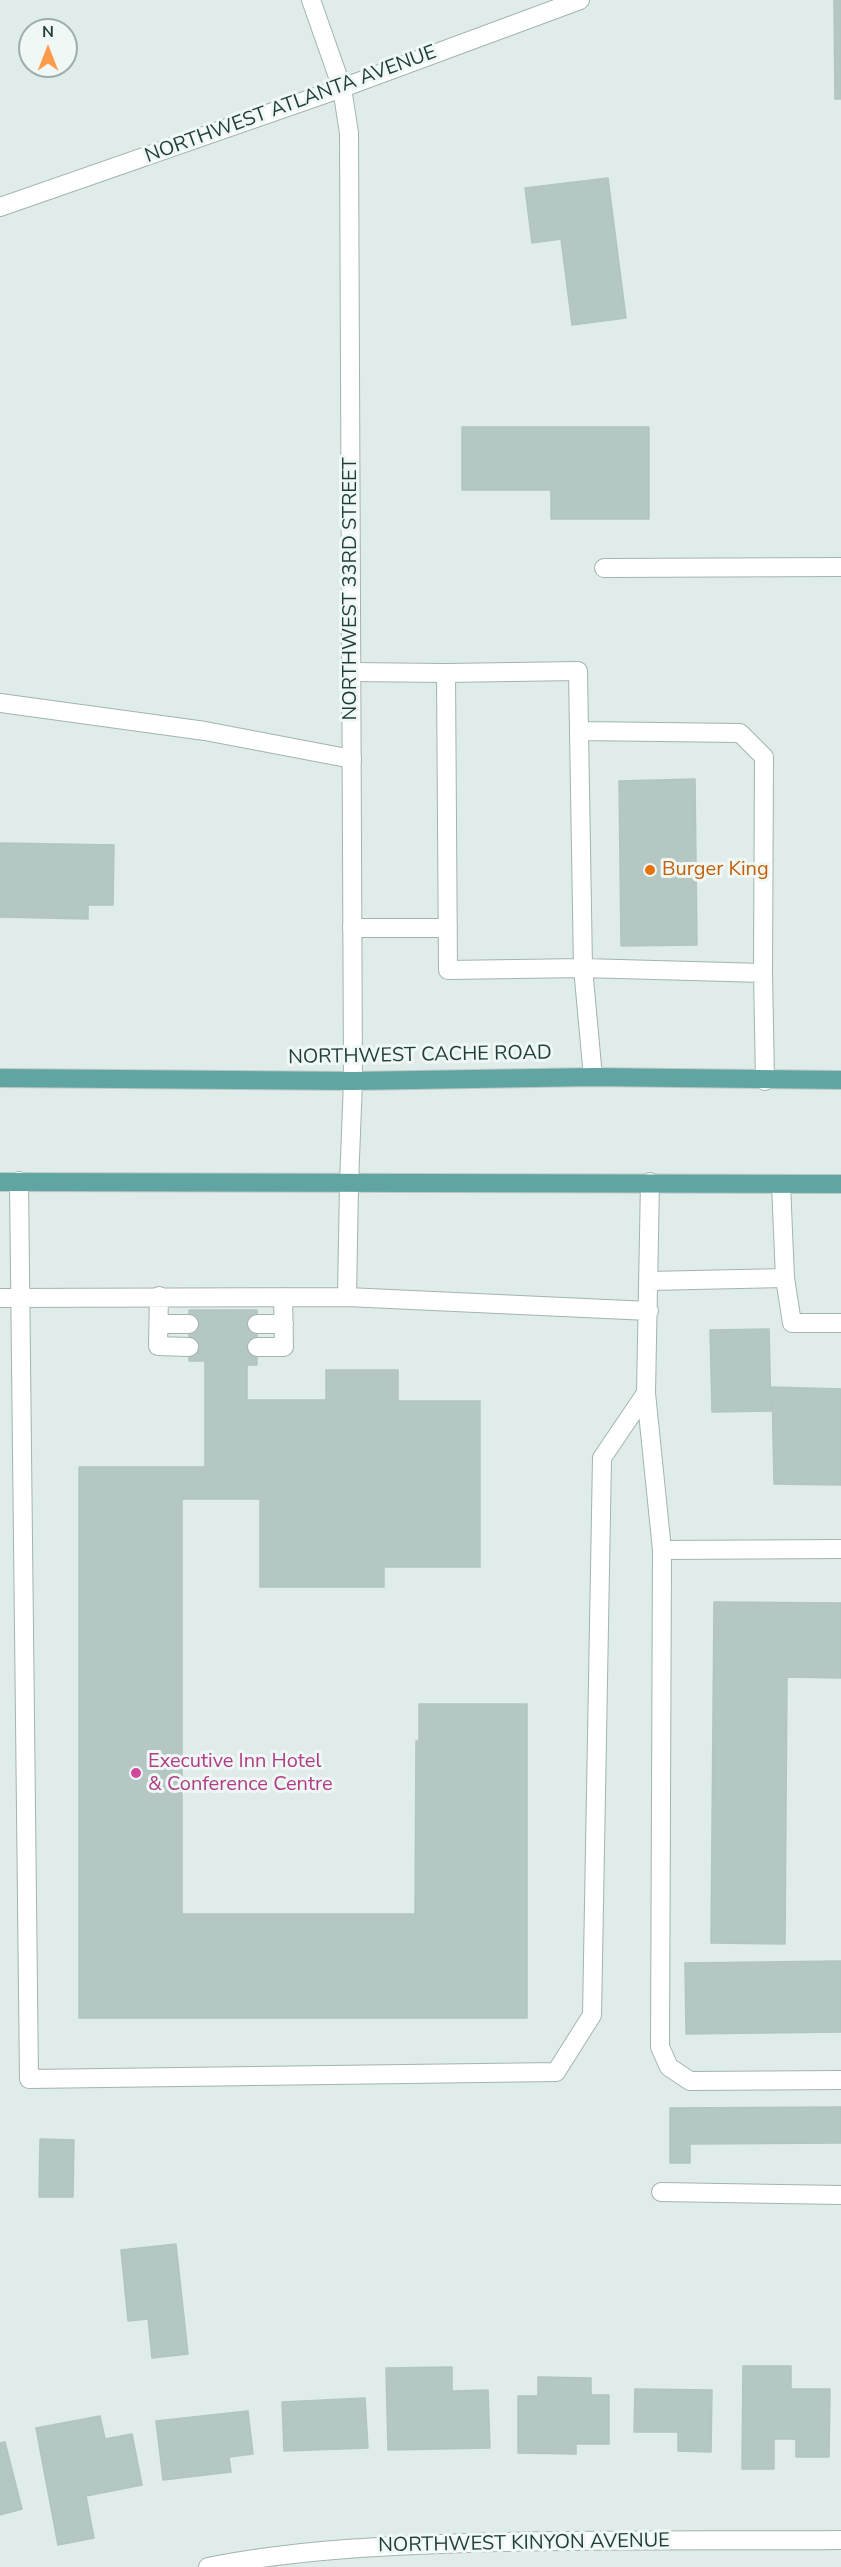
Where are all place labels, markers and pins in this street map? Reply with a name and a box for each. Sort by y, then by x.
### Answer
place label: Burger King [662,858,769,882]
marker: Burger King [643,863,657,877]
place label: Executive Inn Hotel & Conference Centre [148,1750,333,1797]
marker: Executive Inn Hotel & Conference Centre [129,1766,143,1780]

